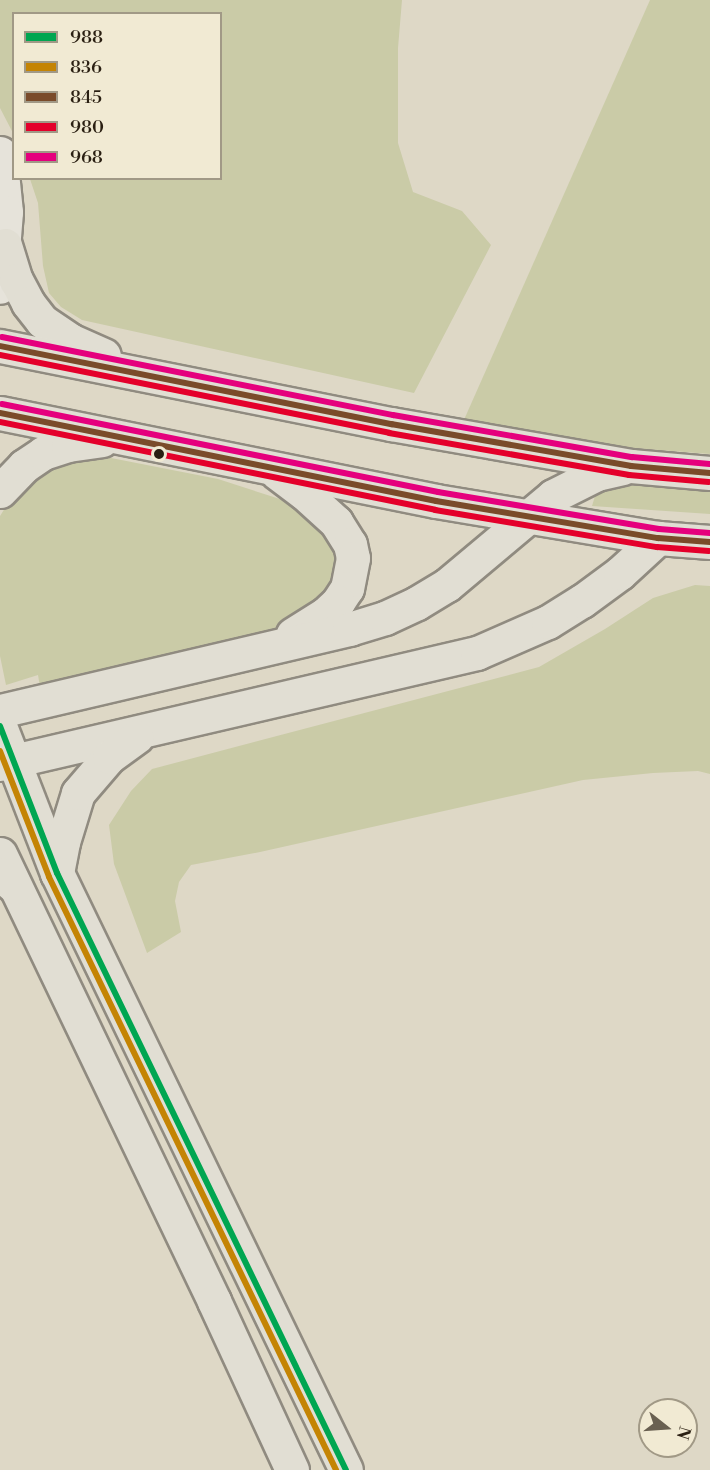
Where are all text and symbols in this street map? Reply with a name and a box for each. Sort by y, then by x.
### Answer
legend [12,12,222,180]
text: 988 [70,26,103,49]
text: 836 [70,56,102,79]
text: 845 [70,86,102,109]
text: 980 [70,116,104,139]
text: 968 [70,146,103,169]
unlabelled marker [153,448,165,460]
north arrow [638,1398,698,1458]
text: N [672,1424,695,1442]

